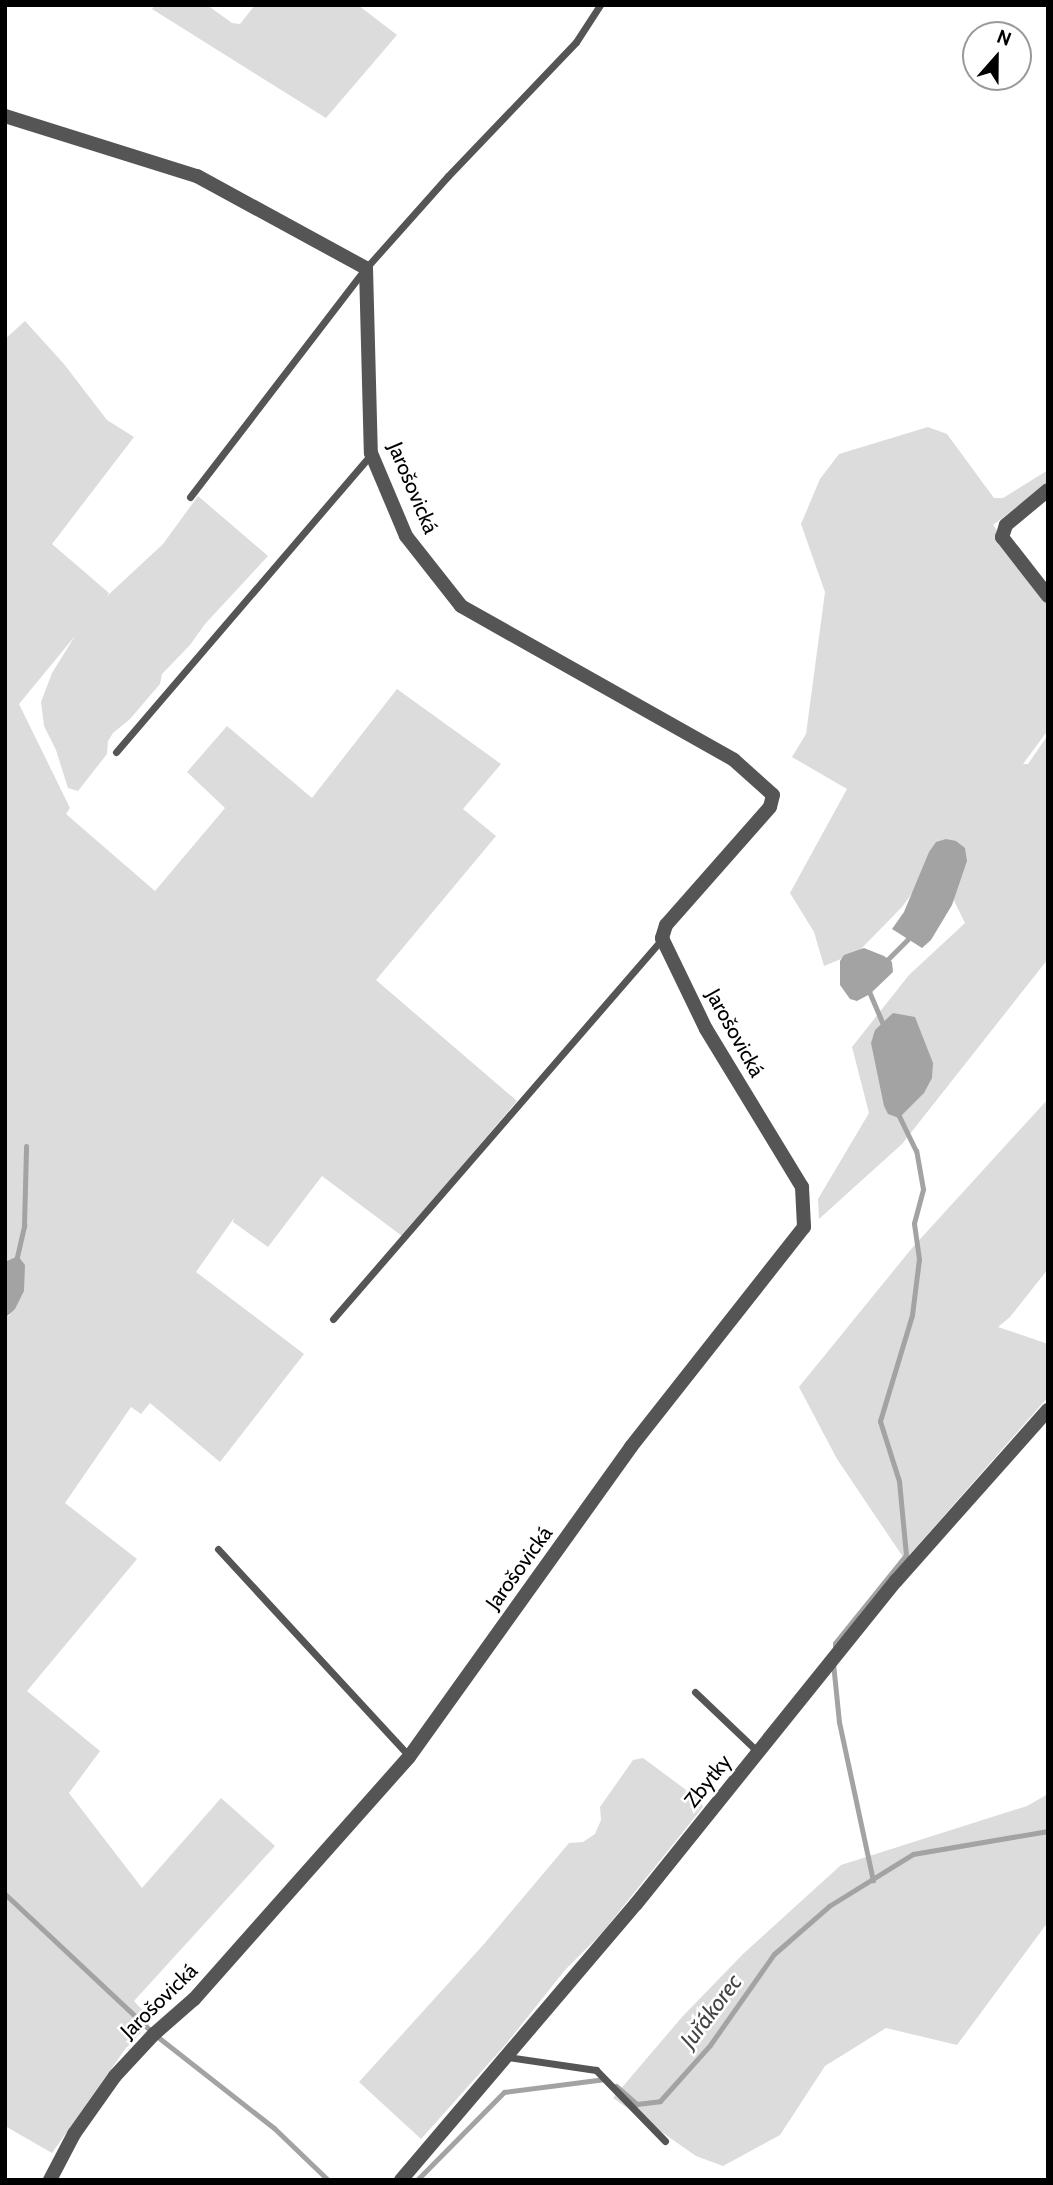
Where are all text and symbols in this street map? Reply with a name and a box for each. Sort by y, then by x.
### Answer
north arrow [962,21,1032,91]
text: N [994,25,1014,51]
street label: Jarošovická [382,438,444,538]
street label: Jarošovická [700,985,770,1081]
street label: Jarošovická [480,1521,558,1615]
street label: Zbytky [679,1750,737,1812]
street label: Jarošovická [115,1958,203,2044]
water label: Juřákorec [674,1969,748,2053]

